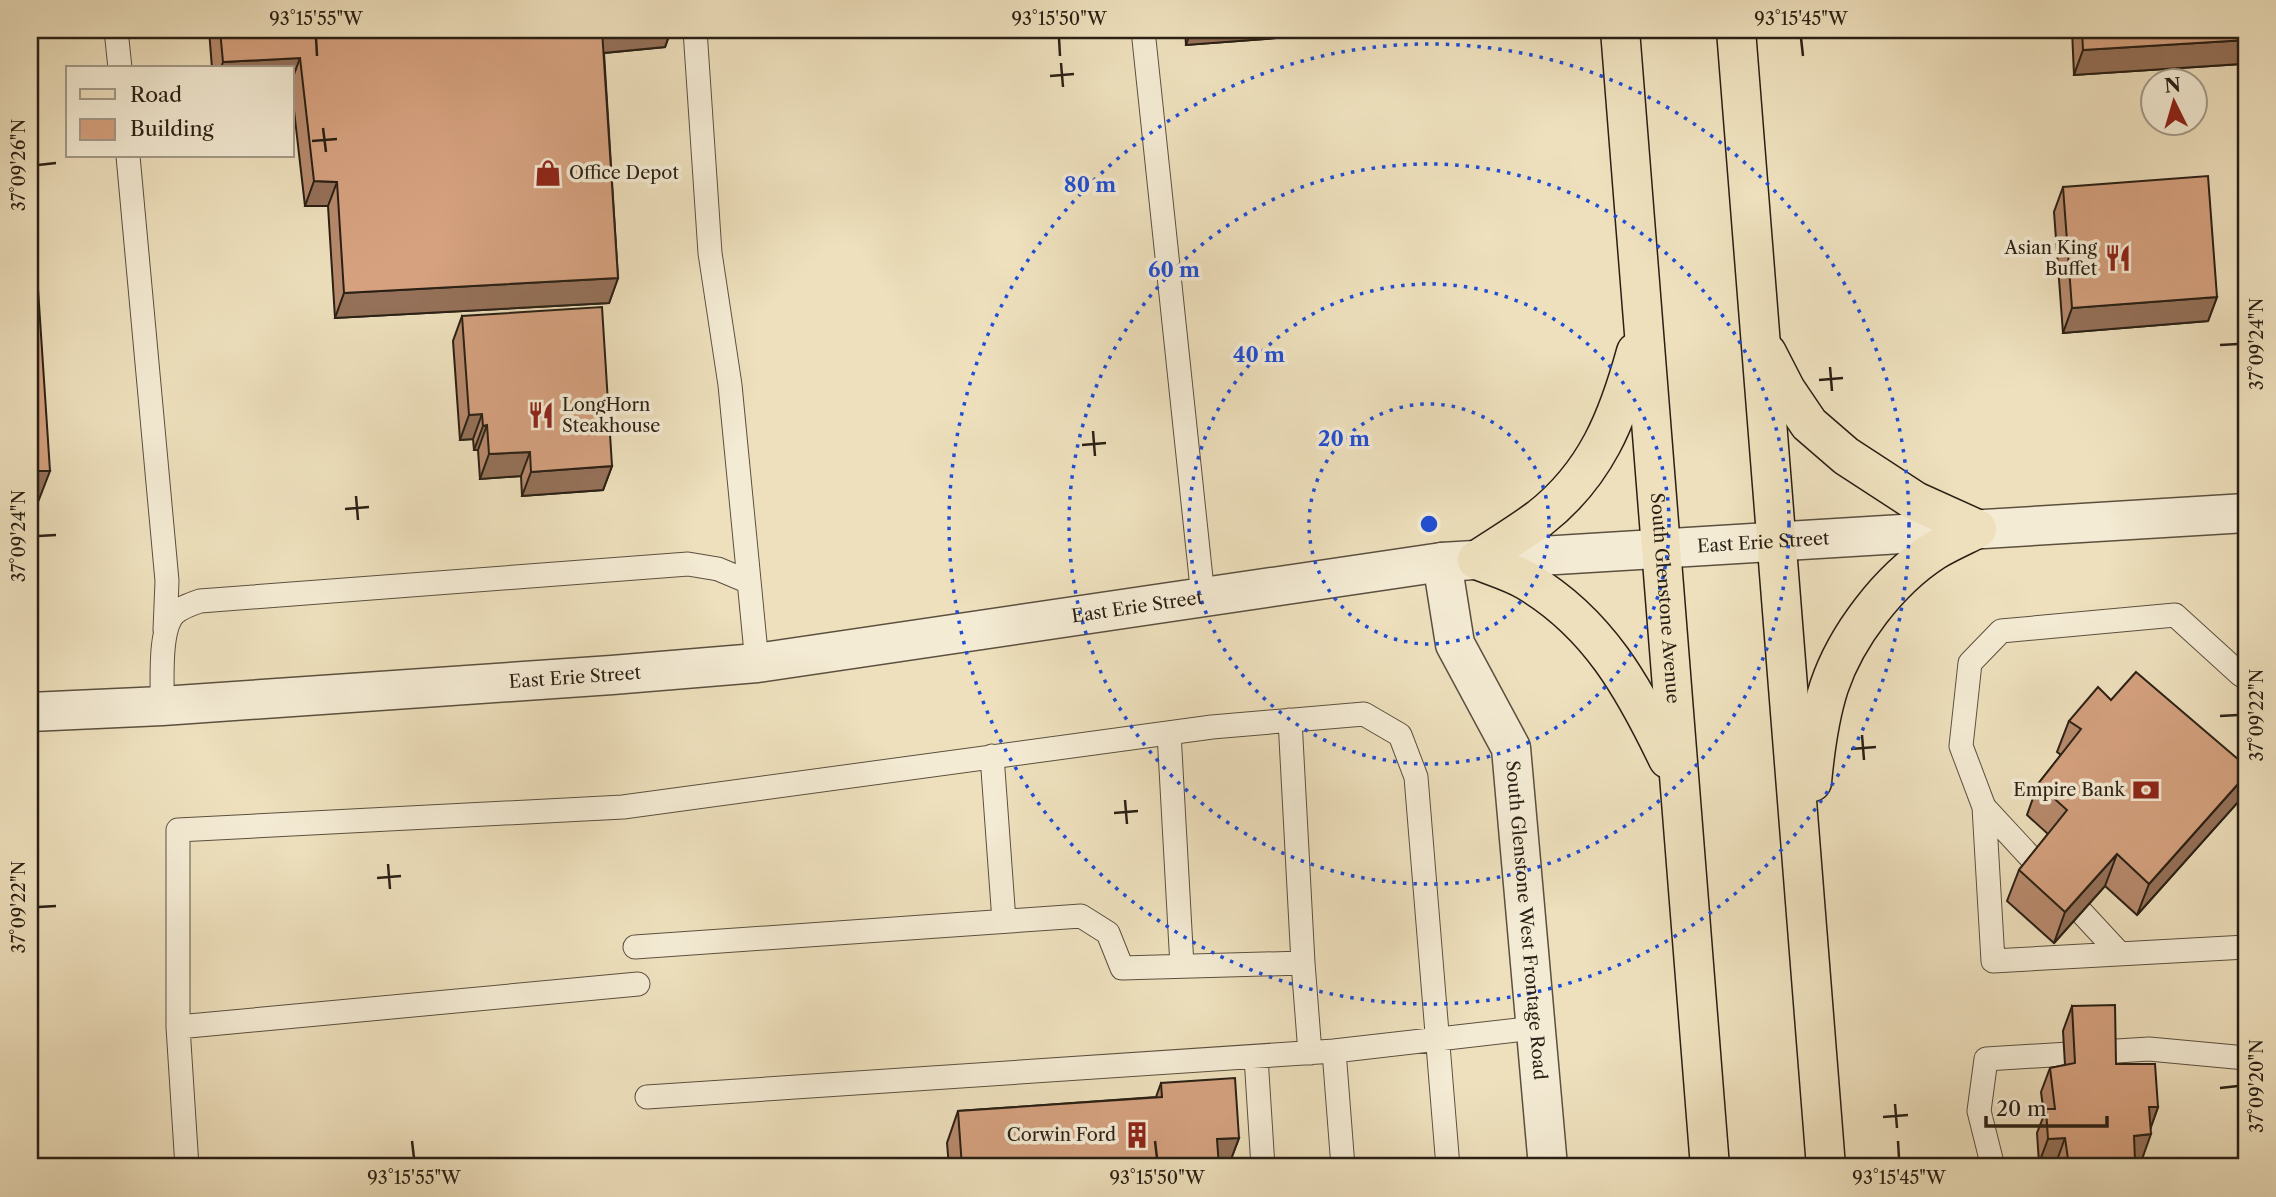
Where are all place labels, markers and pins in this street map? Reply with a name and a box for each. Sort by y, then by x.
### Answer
shop icon: Office Depot [533,158,563,188]
place label: Office Depot [569,162,679,184]
place label: Asian King Buffet [2004,237,2098,280]
restaurant icon: Asian King Buffet [2103,243,2133,273]
place label: LongHorn Steakhouse [562,394,660,437]
restaurant icon: LongHorn Steakhouse [526,400,556,430]
centre of rings [1417,512,1441,536]
bank icon: Empire Bank [2131,775,2161,805]
place label: Empire Bank [2013,779,2127,801]
building icon: Corwin Ford [1122,1120,1152,1150]
place label: Corwin Ford [1007,1124,1116,1146]

